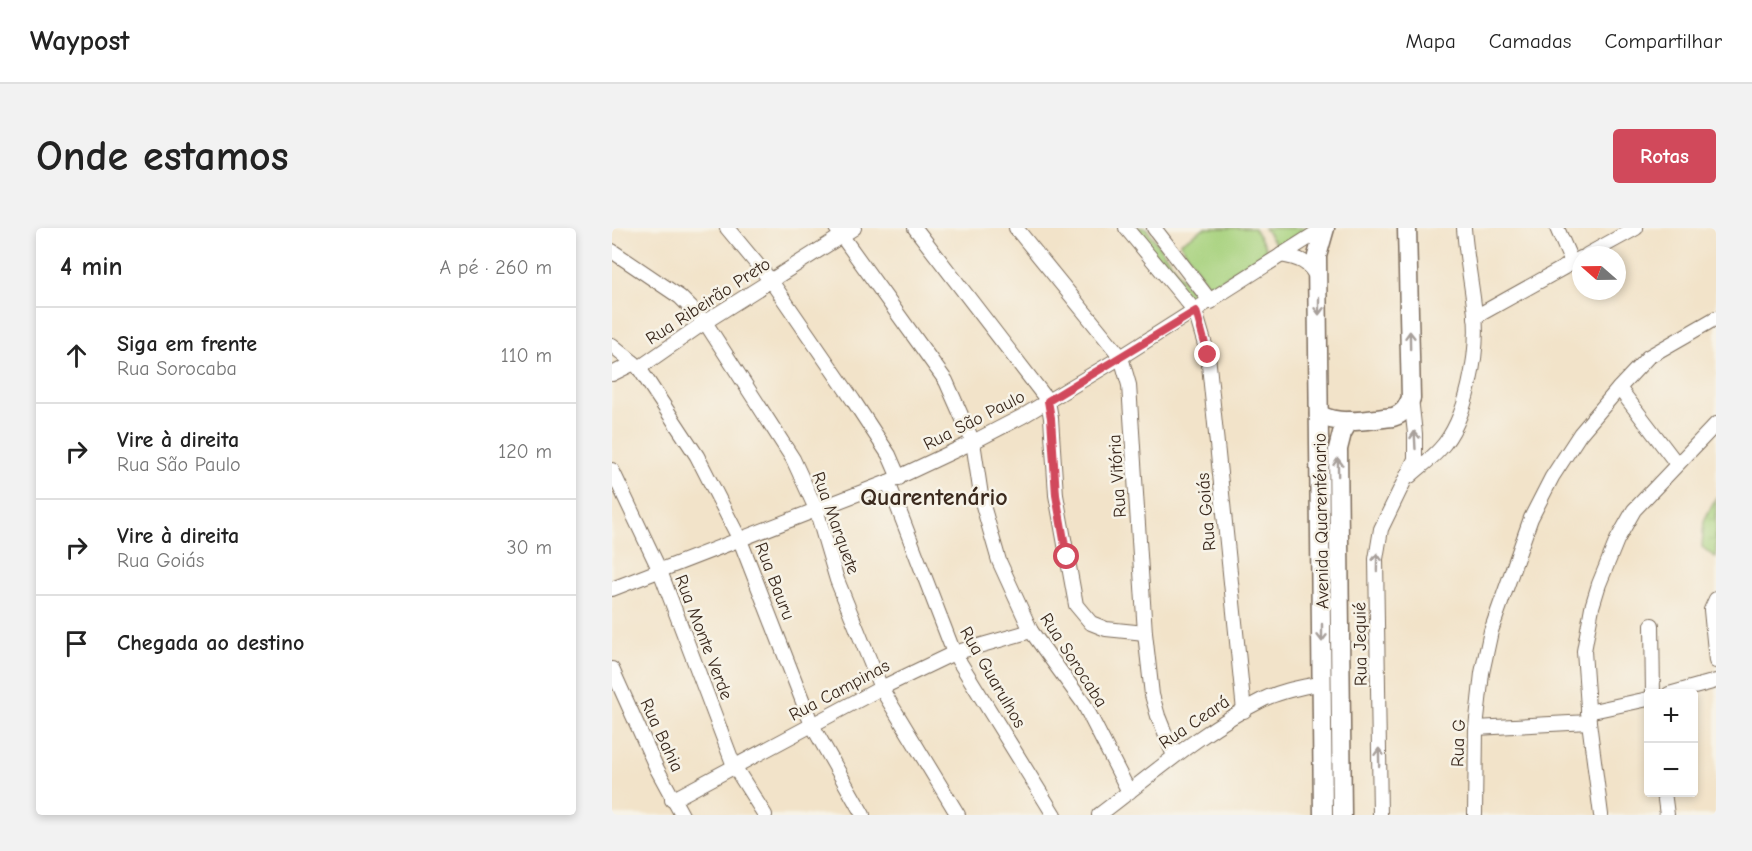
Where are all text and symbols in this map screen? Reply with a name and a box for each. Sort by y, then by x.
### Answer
text: Waypost [30,25,130,57]
text: Mapa [1405,29,1456,53]
text: Camadas [1489,29,1572,53]
text: Compartilhar [1605,29,1722,53]
button: Rotas [1613,129,1716,183]
text: Onde estamos [36,132,289,181]
north arrow [1572,246,1626,300]
text: 4 min [60,252,123,282]
street label: Rua Ribeirão Preto [642,253,774,350]
text: A pé · 260 m [439,256,552,279]
one-way arrow [1313,296,1325,316]
one-way arrow [1404,330,1415,350]
text: Siga em frente [117,331,257,357]
icon: ahead [60,339,93,372]
route end [1194,341,1220,367]
text: 110 m [501,344,552,367]
text: Rua Sorocaba [117,357,237,380]
street label: Rua São Paulo [920,386,1029,455]
text: Vire à direita [117,427,239,453]
one-way arrow [1410,430,1421,450]
street label: Avenida Quarenténario [1309,433,1334,609]
street label: Rua Vitória [1104,434,1131,518]
icon: right [60,435,93,468]
text: 120 m [498,440,552,463]
text: Rua São Paulo [117,453,241,476]
one-way arrow [1332,458,1344,478]
street label: Rua Marquete [807,469,864,577]
street label: Rua Goiás [1193,472,1220,552]
district label: Quarentenário [860,483,1008,511]
text: Vire à direita [117,523,239,549]
icon: right [60,531,93,564]
text: 30 m [506,536,552,559]
street label: Rua Bauru [750,540,799,623]
route start [1053,543,1079,569]
text: Rua Goiás [117,549,204,572]
one-way arrow [1371,552,1383,572]
street label: Rua Monte Verde [670,572,737,703]
street label: Rua Jequié [1349,602,1372,686]
street label: Rua Sorocaba [1035,609,1112,711]
one-way arrow [1316,622,1327,642]
street label: Rua Guarulhos [955,623,1030,732]
icon: arrive [60,627,93,660]
text: Chegada ao destino [117,630,304,656]
street label: Rua Campinas [785,655,893,726]
map controls [1644,689,1698,797]
button: + [1644,689,1698,743]
street label: Rua Ceará [1155,691,1234,754]
street label: Rua Bahia [635,695,688,775]
street label: Rua G [1447,719,1470,767]
button: − [1644,743,1698,797]
one-way arrow [1373,747,1385,767]

